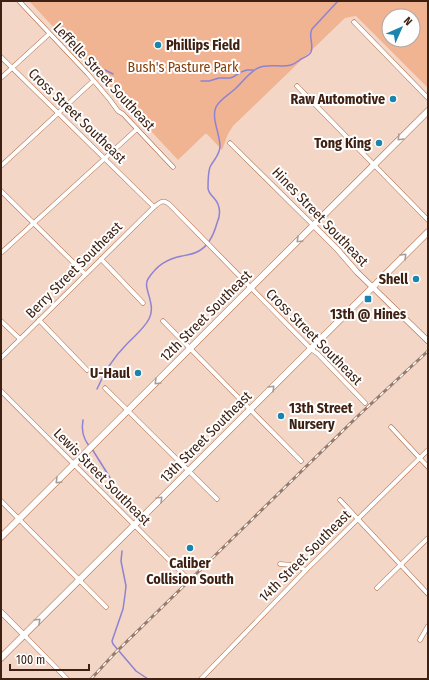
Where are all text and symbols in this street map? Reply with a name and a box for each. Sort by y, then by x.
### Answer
north arrow [381,8,421,48]
text: N [401,14,415,28]
street label: Leffelle Street Southeast [50,20,159,135]
place label: Phillips Field [166,37,240,54]
marker: Phillips Field [153,40,163,50]
park label: Bush's Pasture Park [128,59,239,76]
street label: Cross Street Southeast [25,65,130,167]
place label: Raw Automotive [291,91,385,108]
marker: Raw Automotive [388,94,398,104]
one-way arrow [398,134,405,141]
place label: Tong King [314,135,371,152]
marker: Tong King [374,138,384,148]
street label: Hines Street Southeast [268,164,372,270]
street label: Berry Street Southeast [22,218,126,322]
one-way arrow [296,235,304,243]
one-way arrow [399,253,407,261]
street label: 12th Street Southeast [157,266,256,365]
place label: Shell [379,271,408,288]
marker: Shell [411,274,421,284]
street label: Cross Street Southeast [262,285,366,389]
marker: 13th @ Hines [363,294,373,304]
place label: 13th @ Hines [330,306,406,323]
place label: U-Haul [90,365,130,382]
marker: U-Haul [133,368,143,378]
one-way arrow [154,377,162,385]
one-way arrow [267,385,275,393]
street label: 13th Street Southeast [157,387,256,486]
place label: 13th Street Nursery [289,400,354,433]
marker: 13th Street Nursery [276,411,286,421]
street label: Lewis Street Southeast [50,425,154,529]
one-way arrow [55,476,63,483]
one-way arrow [155,496,163,504]
street label: 14th Street Southeast [256,506,355,605]
marker: Caliber Collision South [185,543,195,553]
place label: Caliber Collision South [146,555,234,588]
one-way arrow [34,618,41,626]
scale bar [10,646,89,672]
text: 100 m [16,653,45,667]

